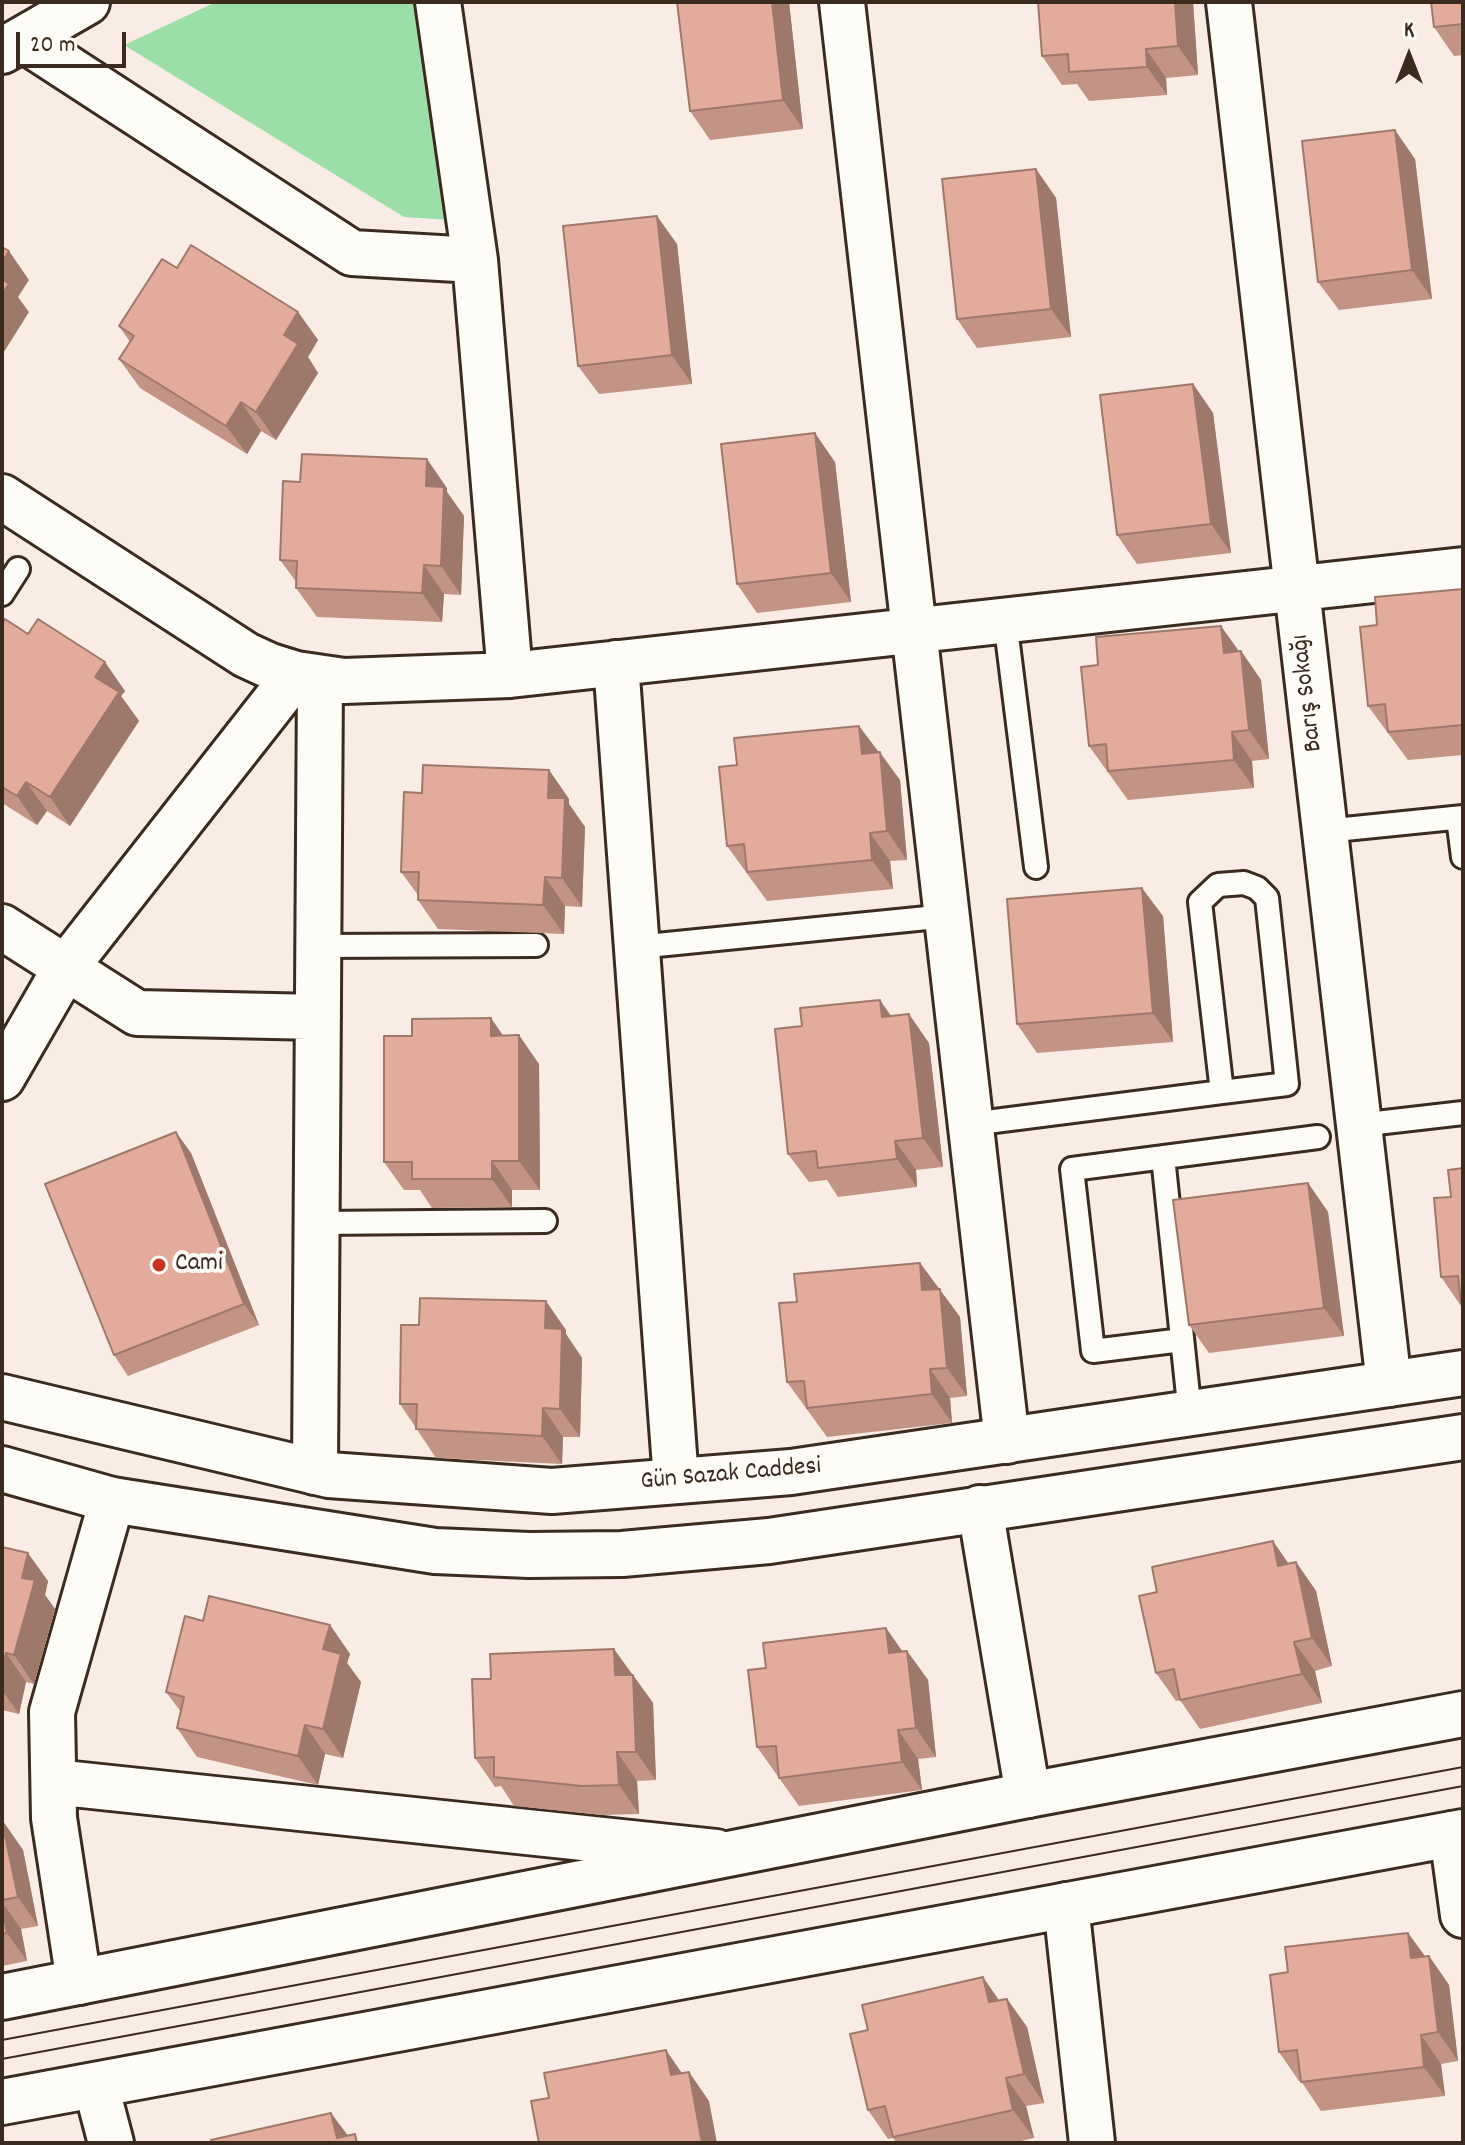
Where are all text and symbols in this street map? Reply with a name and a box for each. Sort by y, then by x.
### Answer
scale bar [20,16,130,66]
north arrow [1369,16,1449,96]
text: K [1404,16,1414,47]
text: 20 m [30,29,76,63]
street label: Barış Sokağı [1286,632,1332,754]
place label: Cami [175,1249,223,1281]
marker: Cami [150,1256,168,1274]
street label: Gün Sazak Caddesi [639,1453,823,1499]

